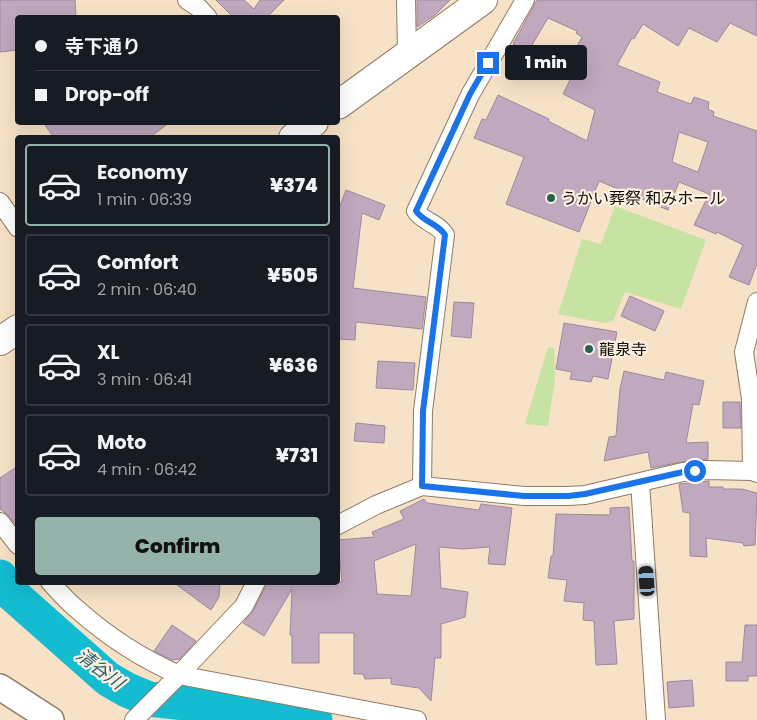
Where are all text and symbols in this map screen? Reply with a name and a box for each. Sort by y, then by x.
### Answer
text: 寺下通り [65,33,141,60]
callout: 1 min [506,46,588,80]
text: 1 min [525,51,567,74]
route end [477,52,499,74]
text: Drop-off [65,81,149,108]
text: Economy [97,159,188,186]
icon: car [37,163,82,208]
text: ¥374 [270,172,318,199]
place label: うかい葬祭 和みホール [561,187,725,210]
text: 1 min · 06:39 [97,188,192,211]
marker: うかい葬祭 和みホール [545,192,557,204]
text: Comfort [97,249,179,276]
icon: car [37,253,82,298]
text: ¥505 [267,262,318,289]
text: 2 min · 06:40 [97,278,197,301]
place label: 龍泉寺 [599,338,647,361]
text: XL [97,339,120,366]
icon: car [37,343,82,388]
marker: 龍泉寺 [583,343,595,355]
text: ¥636 [269,352,318,379]
text: 3 min · 06:41 [97,368,192,391]
text: Moto [97,429,146,456]
icon: car [37,433,82,478]
text: ¥731 [276,442,318,469]
text: 4 min · 06:42 [97,458,197,481]
route start [684,460,706,482]
button: Confirm [35,517,320,575]
car [638,566,655,596]
water label: 清谷川 [71,642,131,696]

